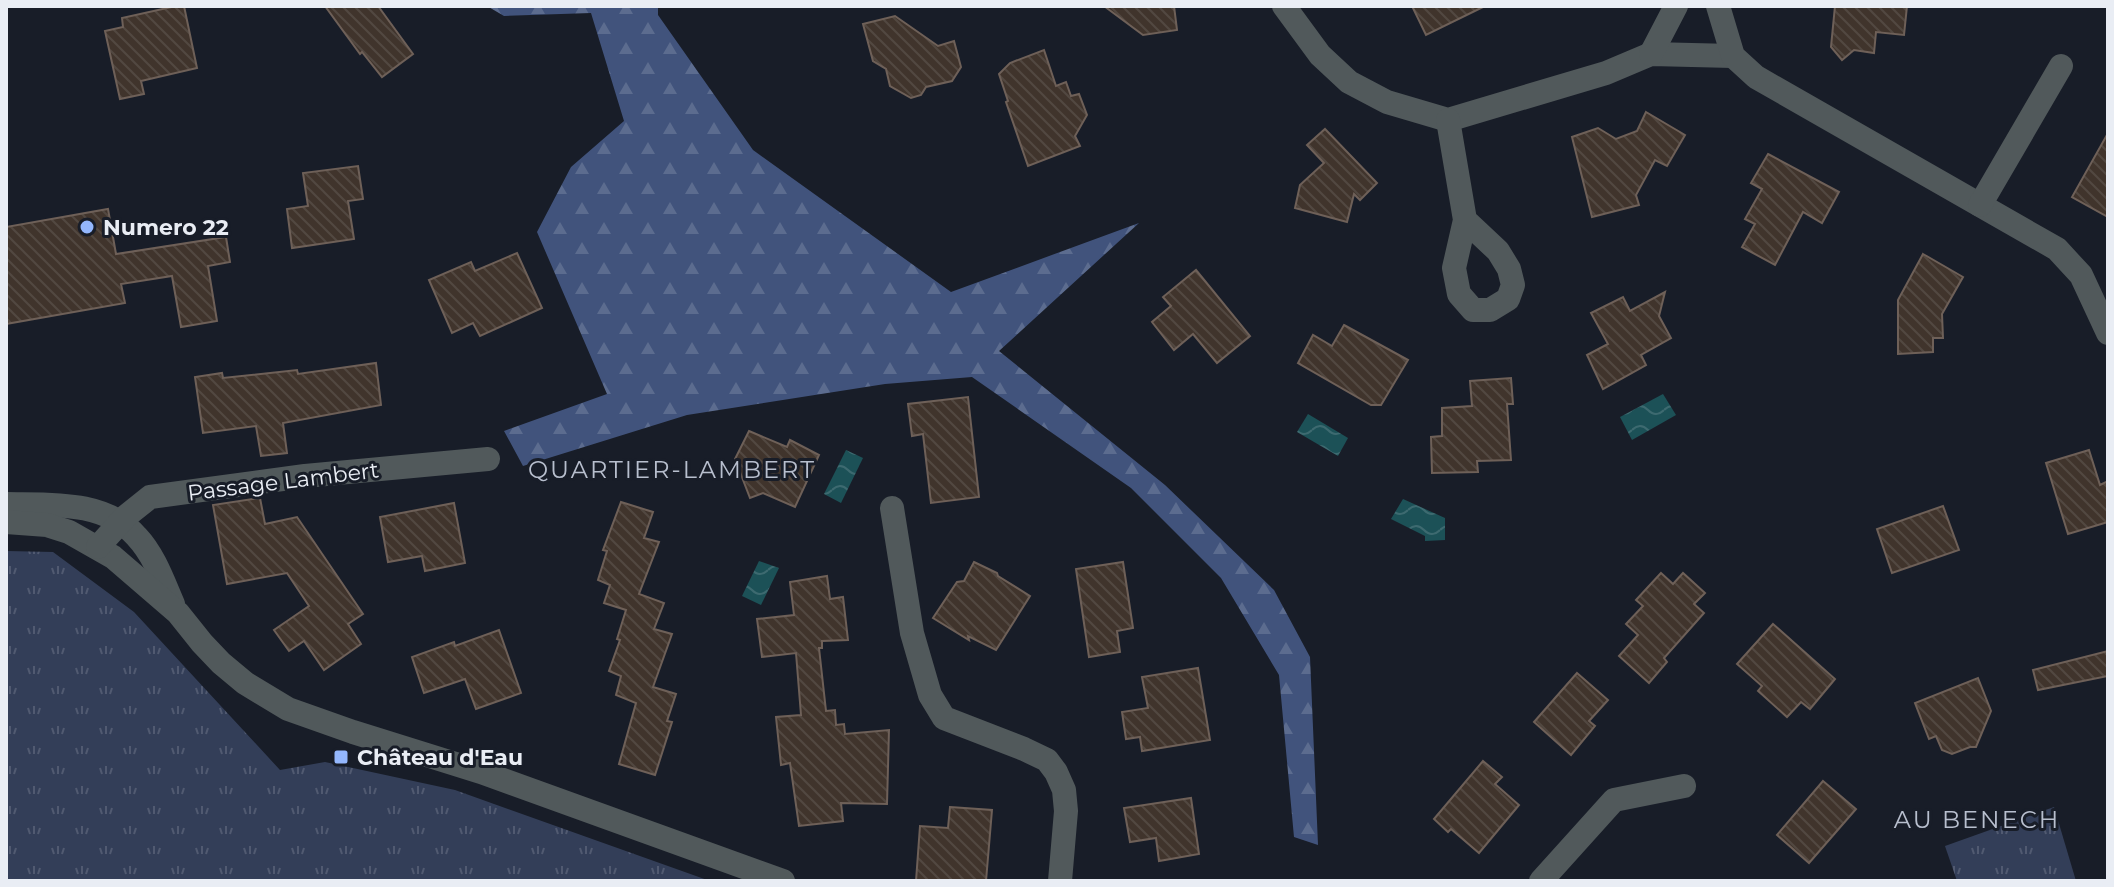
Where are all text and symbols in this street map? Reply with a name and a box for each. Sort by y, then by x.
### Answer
place label: Numero 22 [103,214,229,241]
marker: Numero 22 [78,218,96,236]
district label: QUARTIER-LAMBERT [528,455,816,484]
street label: Passage Lambert [186,456,380,507]
place label: Château d'Eau [357,744,523,771]
marker: Château d'Eau [332,748,350,766]
district label: AU BENECH [1894,805,2060,834]

